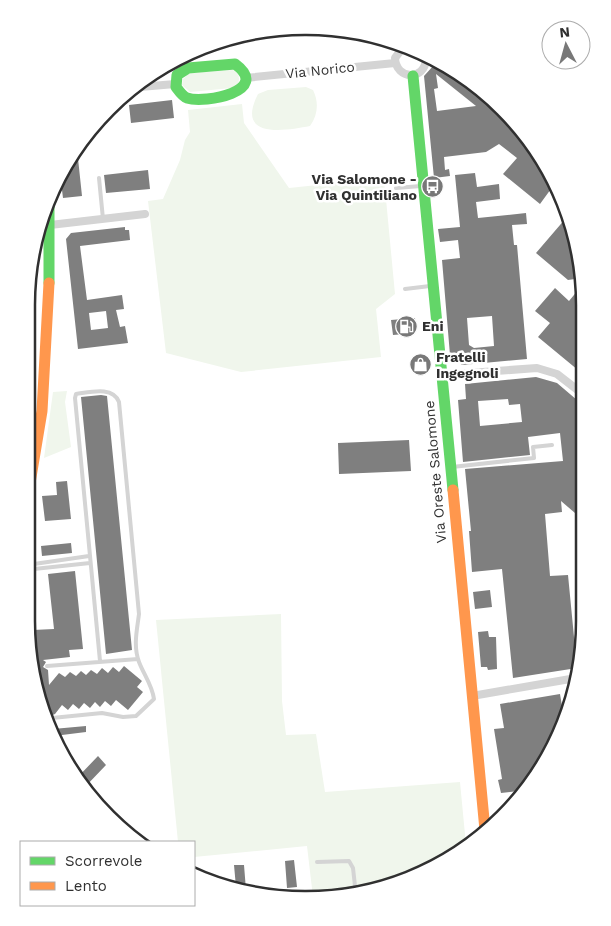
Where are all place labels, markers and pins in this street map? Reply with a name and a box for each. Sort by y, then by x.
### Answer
place label: Via Salomone - Via Quintiliano [312,171,417,203]
bus stop icon: Via Salomone - Via Quintiliano [421,175,445,199]
fuel station icon: Eni [394,314,418,338]
place label: Eni [422,318,444,334]
place label: Fratelli Ingegnoli [436,349,499,381]
shop icon: Fratelli Ingegnoli [408,353,432,377]

